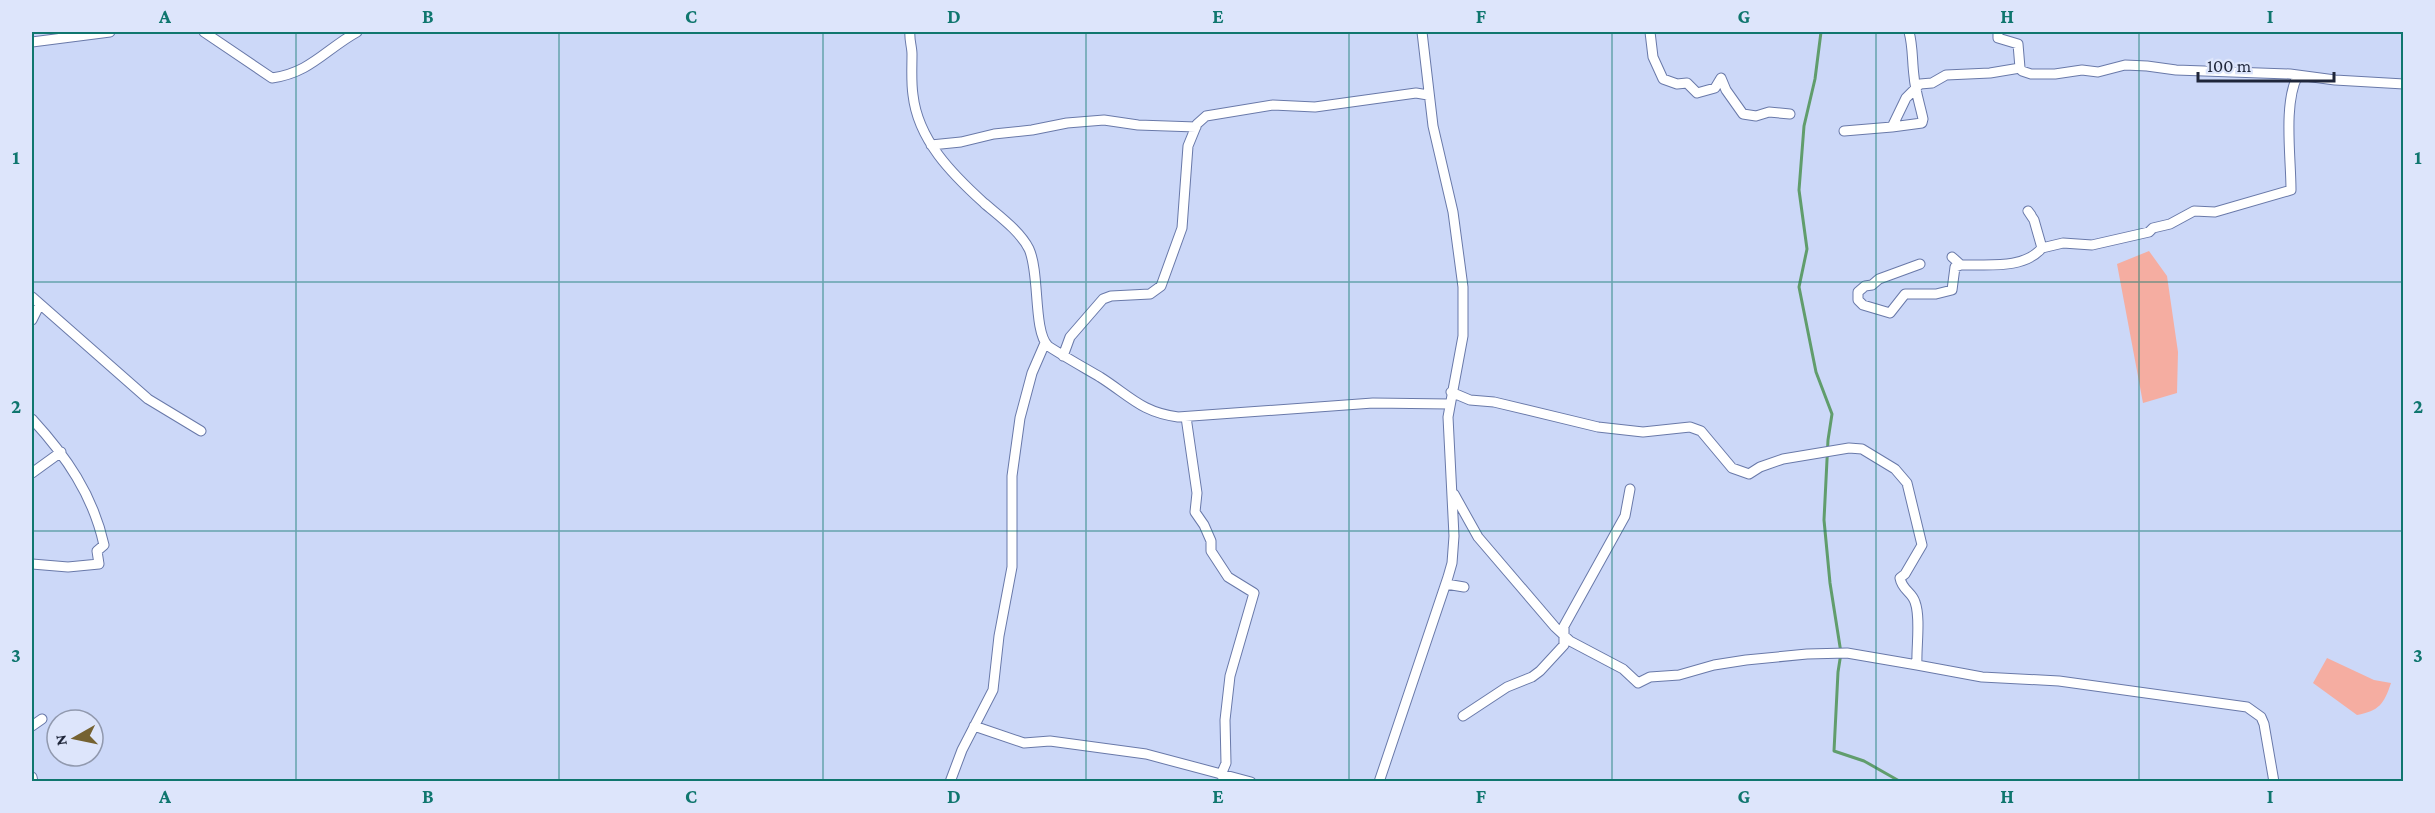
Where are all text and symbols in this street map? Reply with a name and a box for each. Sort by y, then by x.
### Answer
text: A [158,5,172,27]
text: B [422,5,434,27]
text: C [685,5,697,27]
text: D [947,5,961,27]
text: E [1212,5,1224,27]
text: F [1476,5,1487,27]
text: G [1738,5,1751,27]
text: H [2000,5,2014,27]
text: I [2267,5,2274,27]
scale bar [2198,45,2334,83]
text: 100 m [2207,56,2252,76]
text: 1 [12,146,20,168]
text: 1 [2414,146,2422,168]
text: 2 [11,395,21,417]
text: 2 [2413,395,2423,417]
text: 3 [11,644,21,666]
text: 3 [2413,644,2423,666]
north arrow [45,708,105,768]
text: N [51,733,70,747]
text: A [158,785,172,807]
text: B [422,785,434,807]
text: C [685,785,697,807]
text: D [947,785,961,807]
text: E [1212,785,1224,807]
text: F [1476,785,1487,807]
text: G [1738,785,1751,807]
text: H [2000,785,2014,807]
text: I [2267,785,2274,807]

